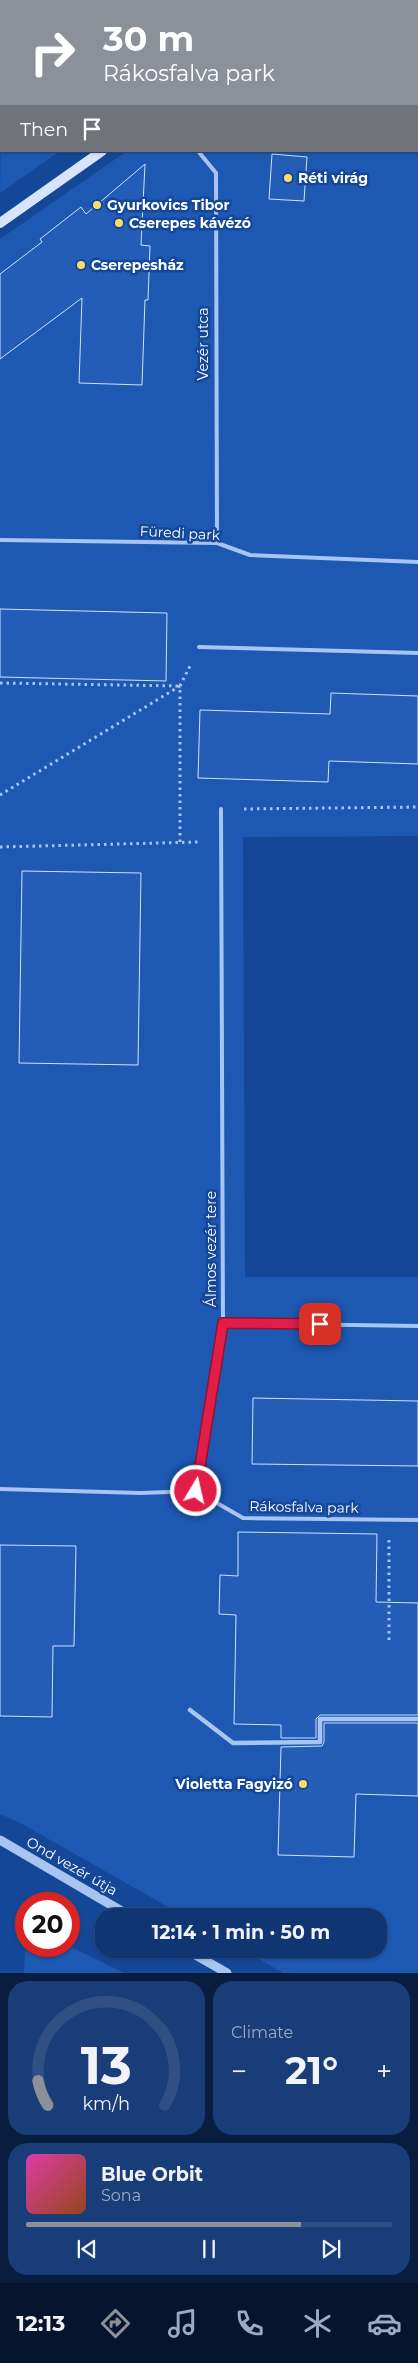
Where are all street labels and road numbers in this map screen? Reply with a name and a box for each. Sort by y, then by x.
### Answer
street label: Vezér utca [194,307,212,381]
street label: Füredi park [139,522,221,544]
street label: Álmos vezér tere [202,1191,220,1307]
street label: Rákosfalva park [249,1497,359,1517]
street label: Ond vezér útja [23,1833,121,1899]

